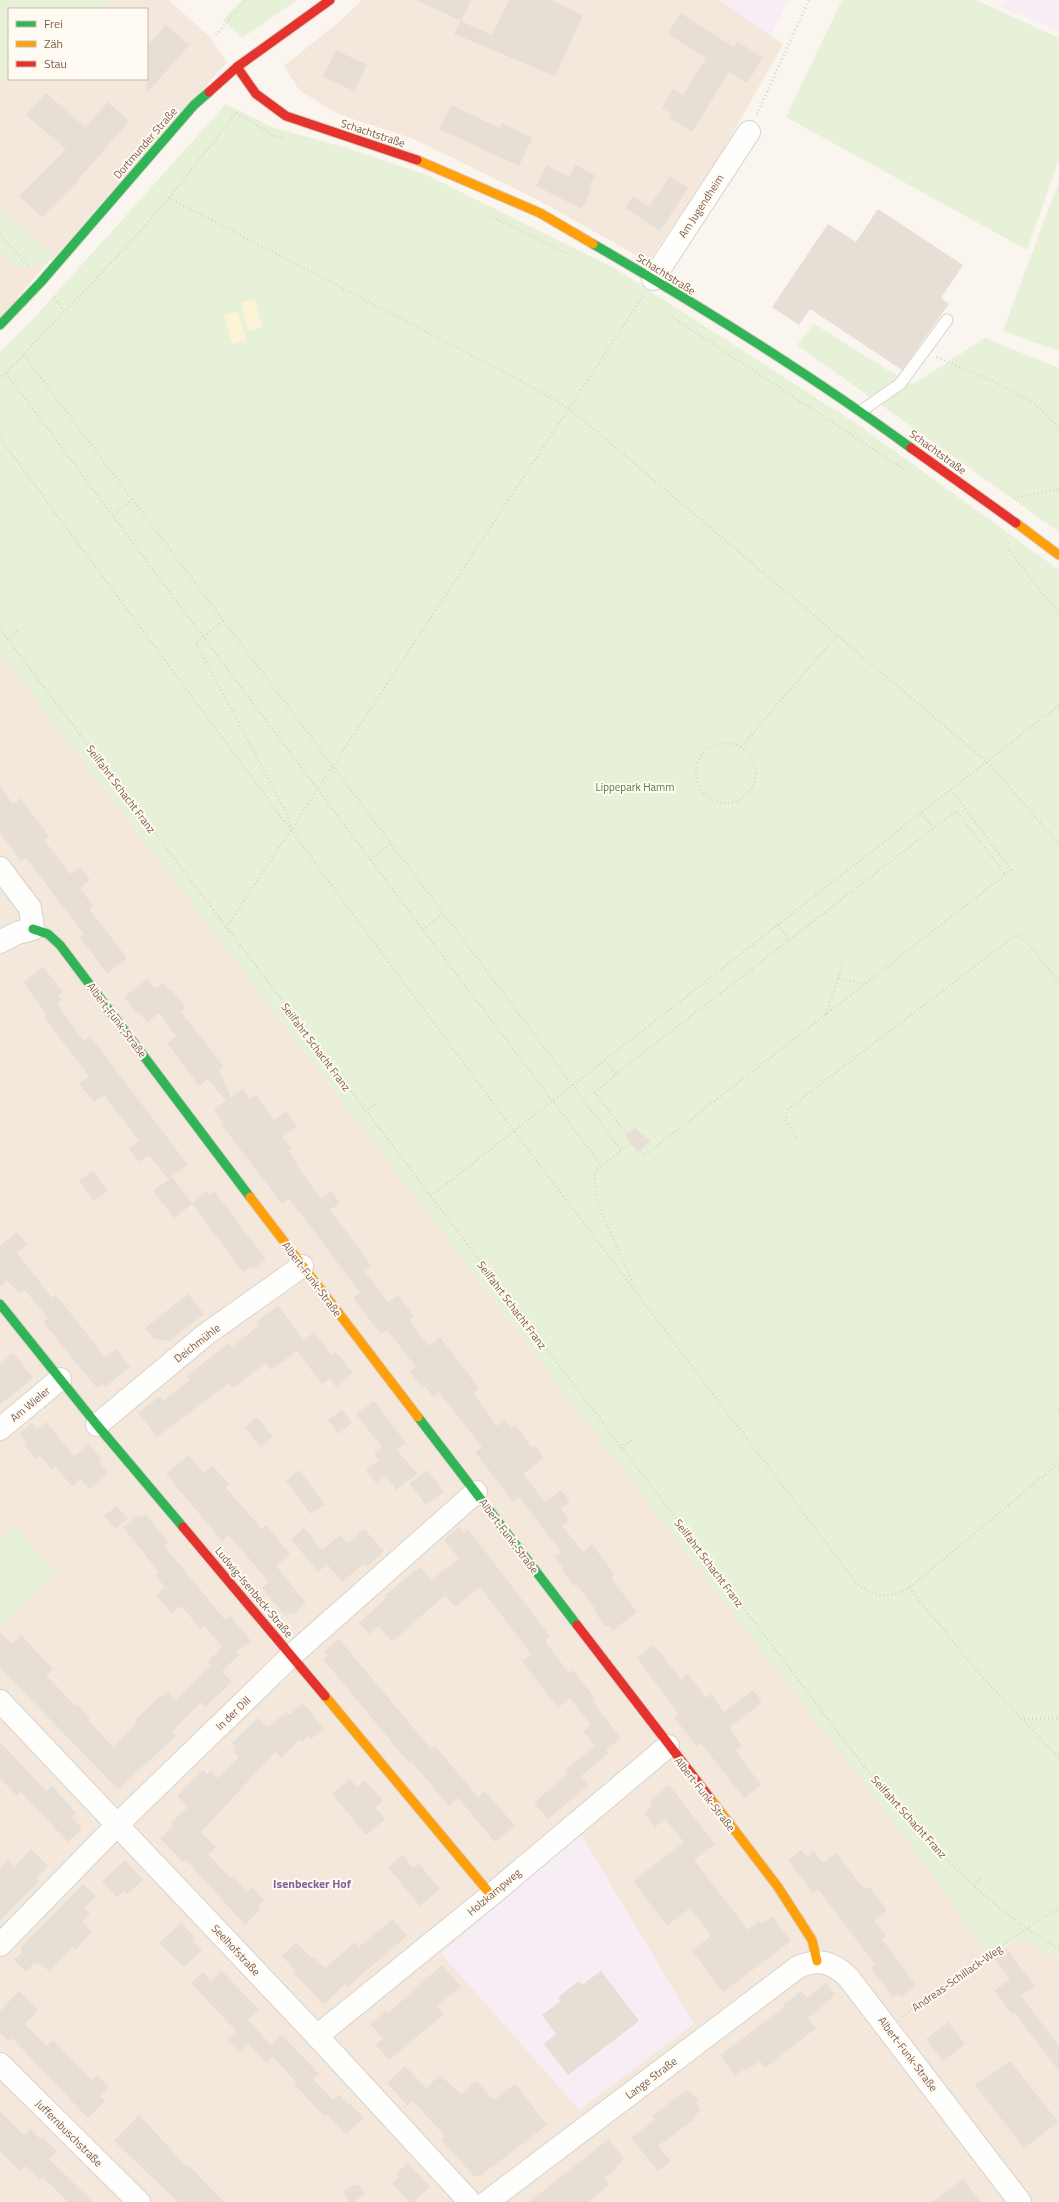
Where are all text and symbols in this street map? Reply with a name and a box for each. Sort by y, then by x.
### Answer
legend [8,8,148,80]
text: Frei [44,14,63,33]
text: Zäh [44,34,63,53]
text: Stau [44,54,67,73]
street label: Dortmunder Straße [109,103,181,182]
street label: Schachtstraße [339,115,408,151]
street label: Am Jugendheim [674,171,728,241]
street label: Schachtstraße [633,249,699,299]
street label: Schachtstraße [906,426,970,478]
street label: Seilfahrt Schacht Franz [83,742,159,836]
park label: Lippepark Hamm [596,779,674,795]
street label: Albert-Funk-Straße [83,979,151,1061]
street label: Seilfahrt Schacht Franz [278,1000,354,1094]
street label: Albert-Funk-Straße [278,1238,346,1320]
street label: Seilfahrt Schacht Franz [474,1258,550,1352]
street label: Deichmühle [170,1320,224,1366]
street label: Am Wieler [7,1382,54,1425]
street label: Albert-Funk-Straße [475,1495,543,1577]
street label: Seilfahrt Schacht Franz [671,1516,747,1610]
street label: Ludwig-Isenbeck-Straße [211,1543,297,1641]
street label: In der Dill [212,1692,254,1734]
street label: Albert-Funk-Straße [671,1753,739,1835]
street label: Seilfahrt Schacht Franz [867,1772,951,1862]
street label: Holzkampweg [464,1864,525,1919]
district label: Isenbecker Hof [273,1874,352,1893]
street label: Seelhofstraße [208,1921,264,1980]
street label: Andreas-Schillack-Weg [908,1940,1006,2015]
street label: Albert-Funk-Straße [874,2013,942,2095]
street label: Lange Straße [622,2053,681,2103]
street label: Juffernbuschstraße [32,2096,106,2170]

